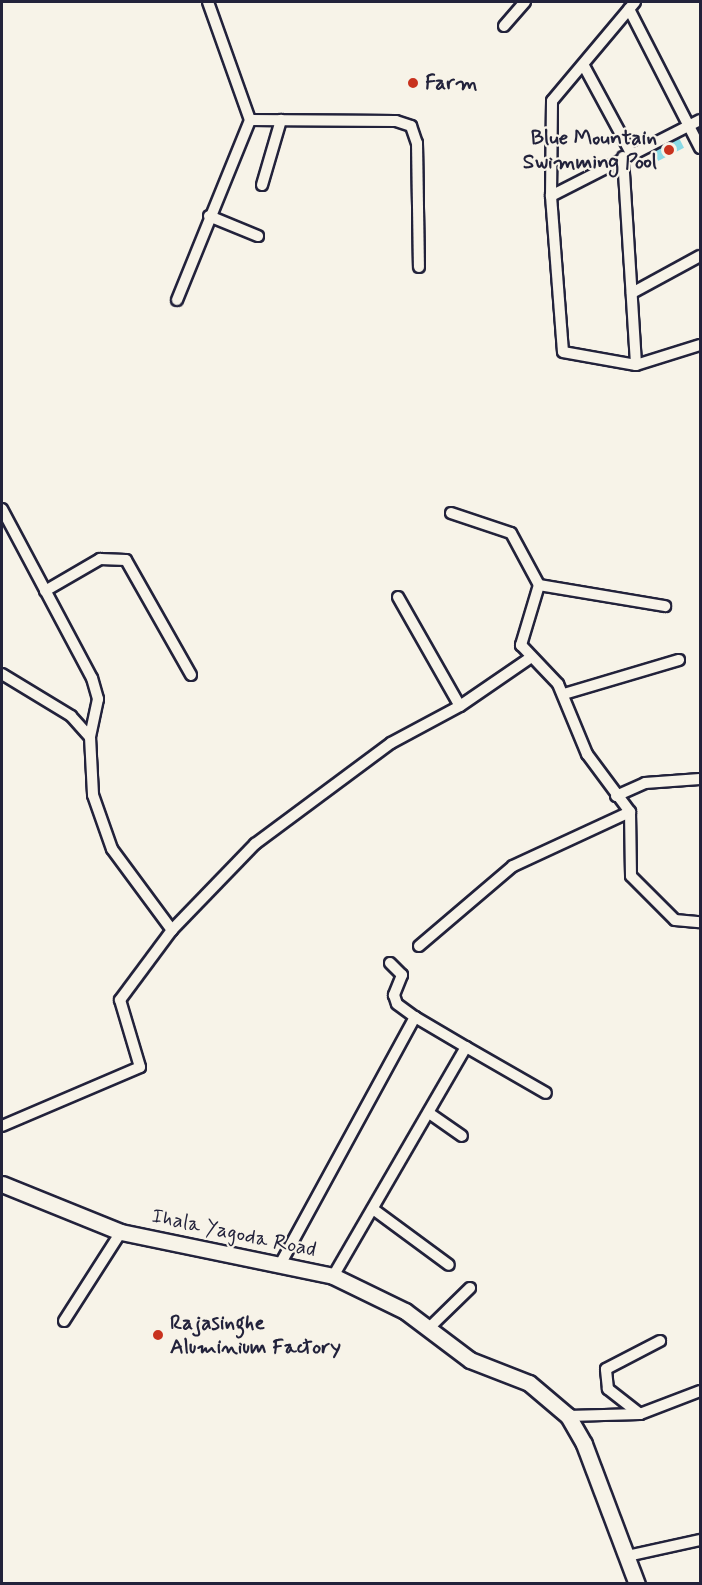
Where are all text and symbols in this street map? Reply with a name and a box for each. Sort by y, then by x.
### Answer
place label: Farm [425,70,478,96]
marker: Farm [406,76,420,90]
place label: Blue Mountain Swimming Pool [523,125,657,175]
marker: Blue Mountain Swimming Pool [662,143,676,157]
street label: Ihala Yagoda Road [149,1203,319,1263]
place label: Rajasinghe Aluminium Factory [170,1310,338,1360]
marker: Rajasinghe Aluminium Factory [151,1328,165,1342]

